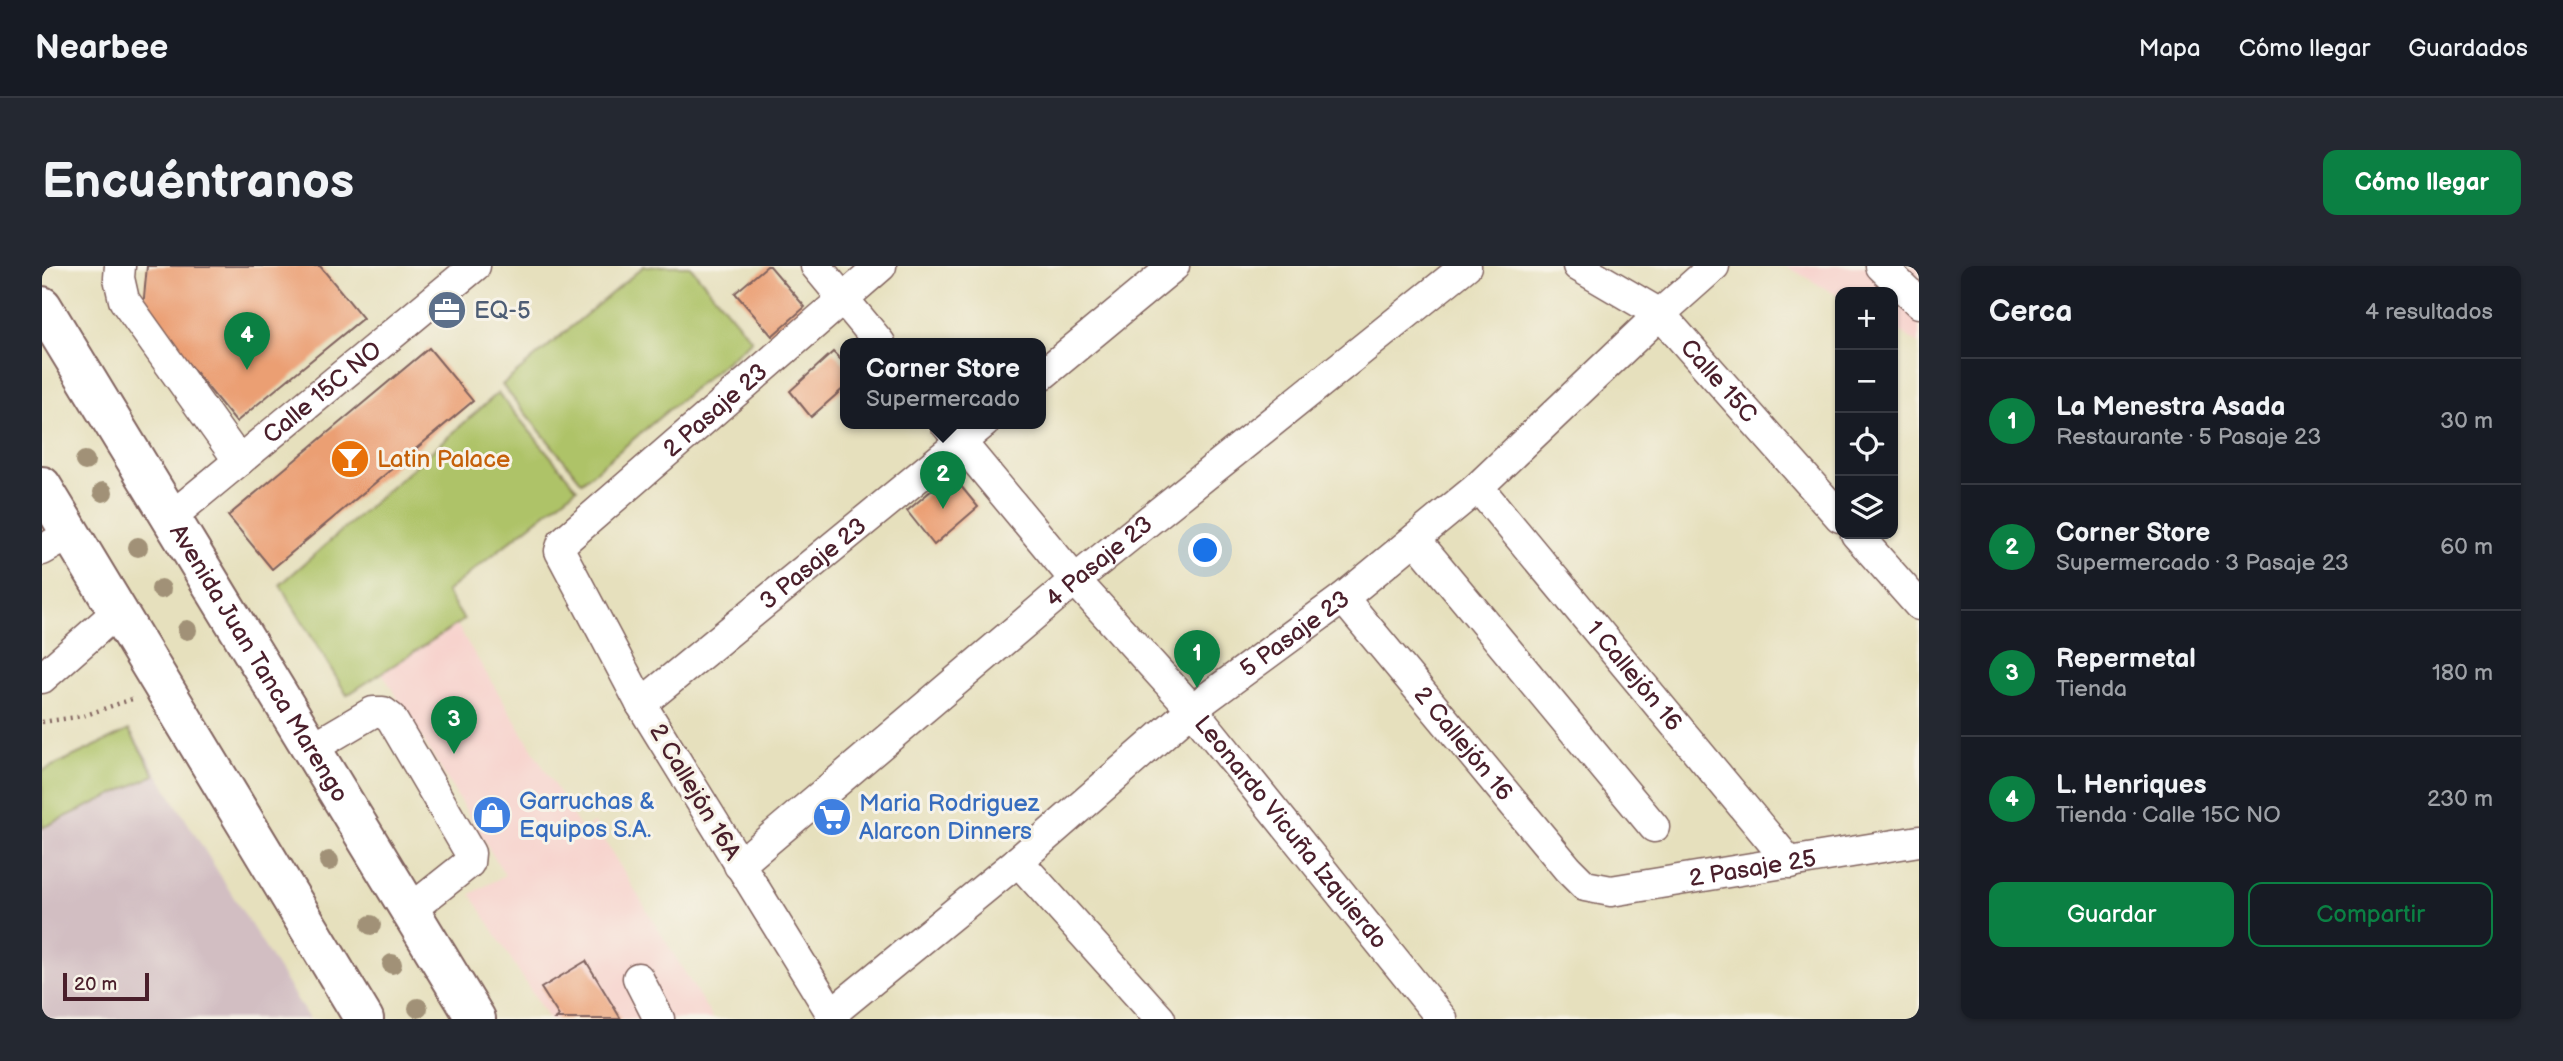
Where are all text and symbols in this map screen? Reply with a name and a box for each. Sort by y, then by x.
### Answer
text: Nearbee [35,28,168,68]
text: Mapa [2139,34,2201,63]
text: Cómo llegar [2239,34,2370,63]
text: Guardados [2408,34,2528,63]
button: Cómo llegar [2323,150,2521,215]
text: Encuéntranos [42,153,354,212]
map controls [1835,287,1898,539]
button: + [1835,287,1898,350]
office icon: EQ-5 [426,289,468,331]
text: Cerca [1989,294,2072,330]
place label: EQ-5 [474,296,531,325]
text: 4 resultados [2365,298,2493,326]
pin: 4 [224,312,270,370]
street label: Calle 15C [1674,333,1764,428]
street label: Calle 15C NO [257,335,387,450]
popup [840,338,1046,429]
button: − [1835,350,1898,413]
text: Corner Store [866,354,1020,385]
street label: 2 Pasaje 23 [657,357,773,463]
text: Supermercado [866,385,1020,413]
text: La Menestra Asada [2056,392,2285,423]
text: 1 [2007,407,2017,435]
text: 30 m [2440,407,2493,435]
button: locate [1835,413,1898,476]
text: Restaurante · 5 Pasaje 23 [2056,423,2321,451]
bar icon: Latin Palace [329,438,371,480]
place label: Latin Palace [377,445,510,474]
pin: 2 [920,451,966,509]
button: layers [1835,476,1898,539]
street label: 4 Pasaje 23 [1040,509,1158,613]
street label: 3 Pasaje 23 [754,511,872,616]
text: Corner Store [2056,518,2210,549]
street label: Avenida Juan Tanca Marengo [164,519,355,807]
your location [1188,533,1222,567]
text: 2 [2005,533,2019,561]
text: 60 m [2440,533,2493,561]
text: Supermercado · 3 Pasaje 23 [2056,549,2349,577]
street label: 5 Pasaje 23 [1234,584,1355,683]
street label: 1 Callejón 16 [1580,614,1689,737]
pin: 1 [1174,630,1220,688]
text: Repermetal [2056,644,2196,675]
text: 3 [2005,659,2019,687]
text: 180 m [2432,659,2493,687]
text: Tienda [2056,675,2127,703]
street label: 2 Callejón 16 [1408,680,1519,806]
pin: 3 [431,696,477,754]
street label: Leonardo Vicuña Izquierdo [1188,710,1394,954]
street label: 2 Callejón 16A [643,718,747,866]
text: L. Henriques [2056,770,2206,801]
text: 4 [2005,785,2019,813]
text: 230 m [2427,785,2493,813]
place label: Garruchas & Equipos S.A. [519,787,655,844]
place label: Maria Rodriguez Alarcon Dinners [859,789,1040,846]
shop icon: Garruchas & Equipos S.A. [471,794,513,836]
supermarket icon: Maria Rodriguez Alarcon Dinners [811,796,853,838]
text: Tienda · Calle 15C NO [2056,801,2281,829]
street label: 2 Pasaje 25 [1687,843,1818,893]
button: Guardar [1989,882,2234,947]
button: Compartir [2248,882,2493,947]
scale bar [63,970,149,1002]
text: 20 m [74,973,117,996]

